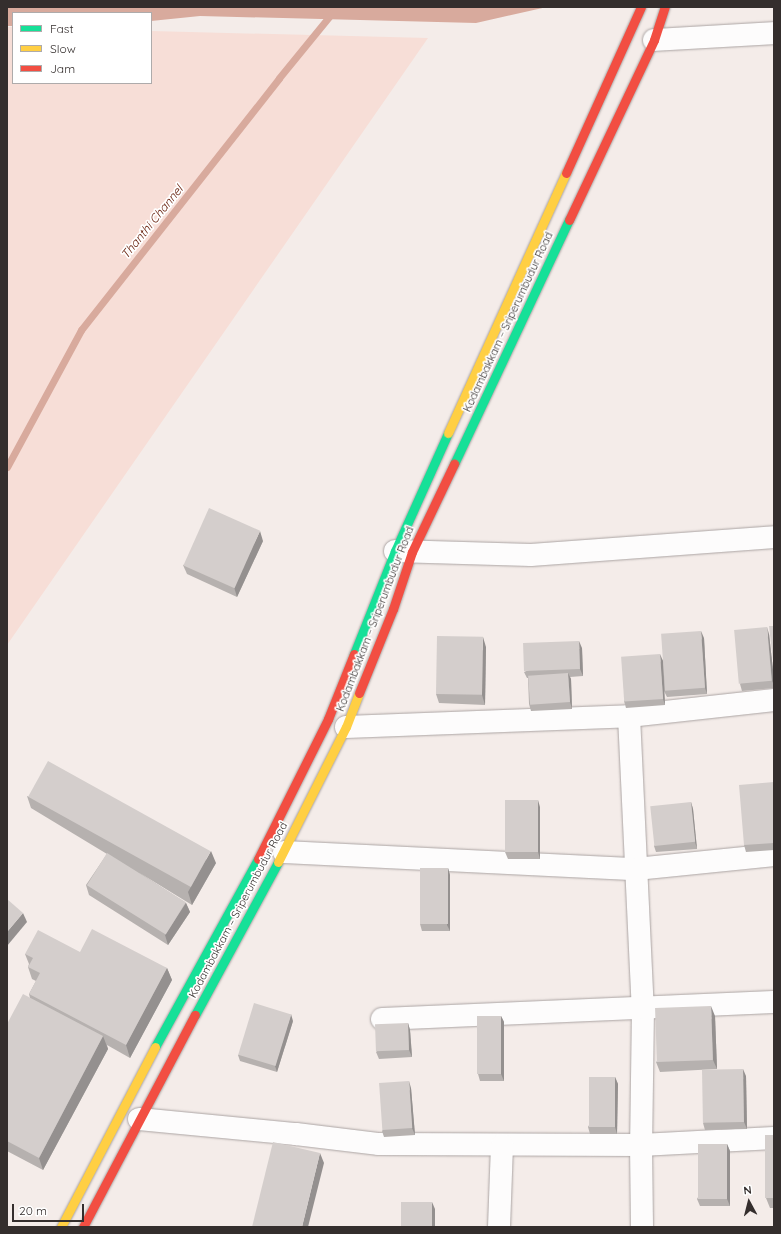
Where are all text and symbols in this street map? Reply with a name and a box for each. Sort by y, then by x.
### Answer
legend [12,12,152,84]
text: Fast [50,21,74,36]
text: Slow [50,41,76,56]
text: Jam [50,61,75,76]
water label: Thanthi Channel [118,182,186,262]
street label: Kodambakkam – Sriperumbudur Road [460,230,556,414]
street label: Kodambakkam – Sriperumbudur Road [333,525,417,713]
street label: Kodambakkam – Sriperumbudur Road [186,820,290,1000]
north arrow [729,1182,769,1222]
text: N [743,1183,752,1198]
scale bar [14,1196,86,1222]
text: 20 m [19,1203,47,1218]

